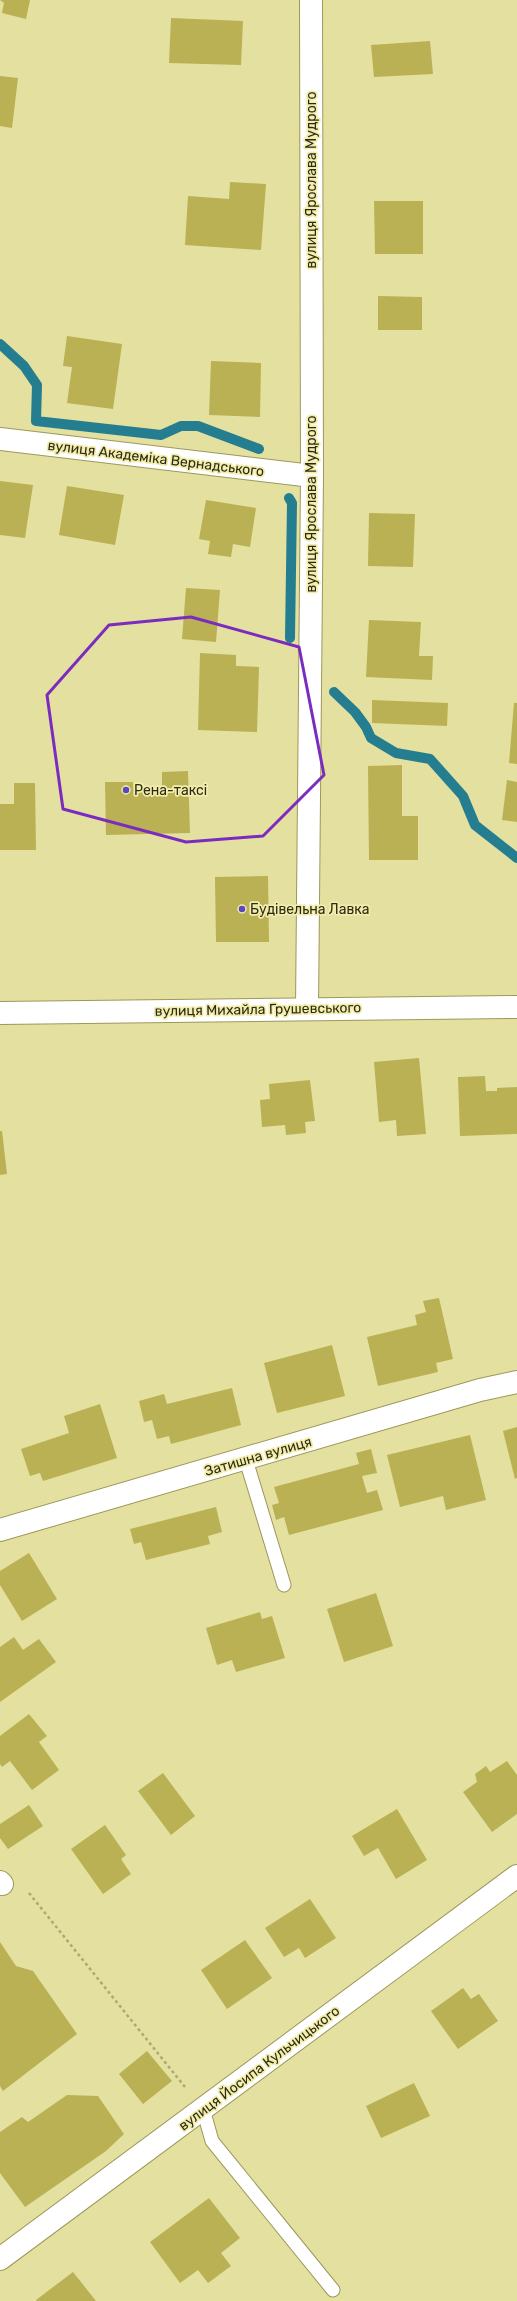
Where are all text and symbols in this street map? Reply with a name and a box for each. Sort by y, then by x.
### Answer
street label: вулиця Ярослава Мудрого [303,91,320,269]
street label: вулиця Ярослава Мудрого [303,415,320,593]
street label: вулиця Академіка Вернадського [47,437,265,480]
place label: Рена-таксі [134,782,207,799]
marker: Рена-таксі [121,785,131,795]
place label: Будівельна Лавка [250,901,370,918]
marker: Будівельна Лавка [237,904,247,914]
street label: вулиця Михайла Грушевського [155,999,361,1020]
street label: Затишна вулиця [203,1433,314,1480]
street label: вулиця Йосипа Кульчицького [175,2001,343,2135]

